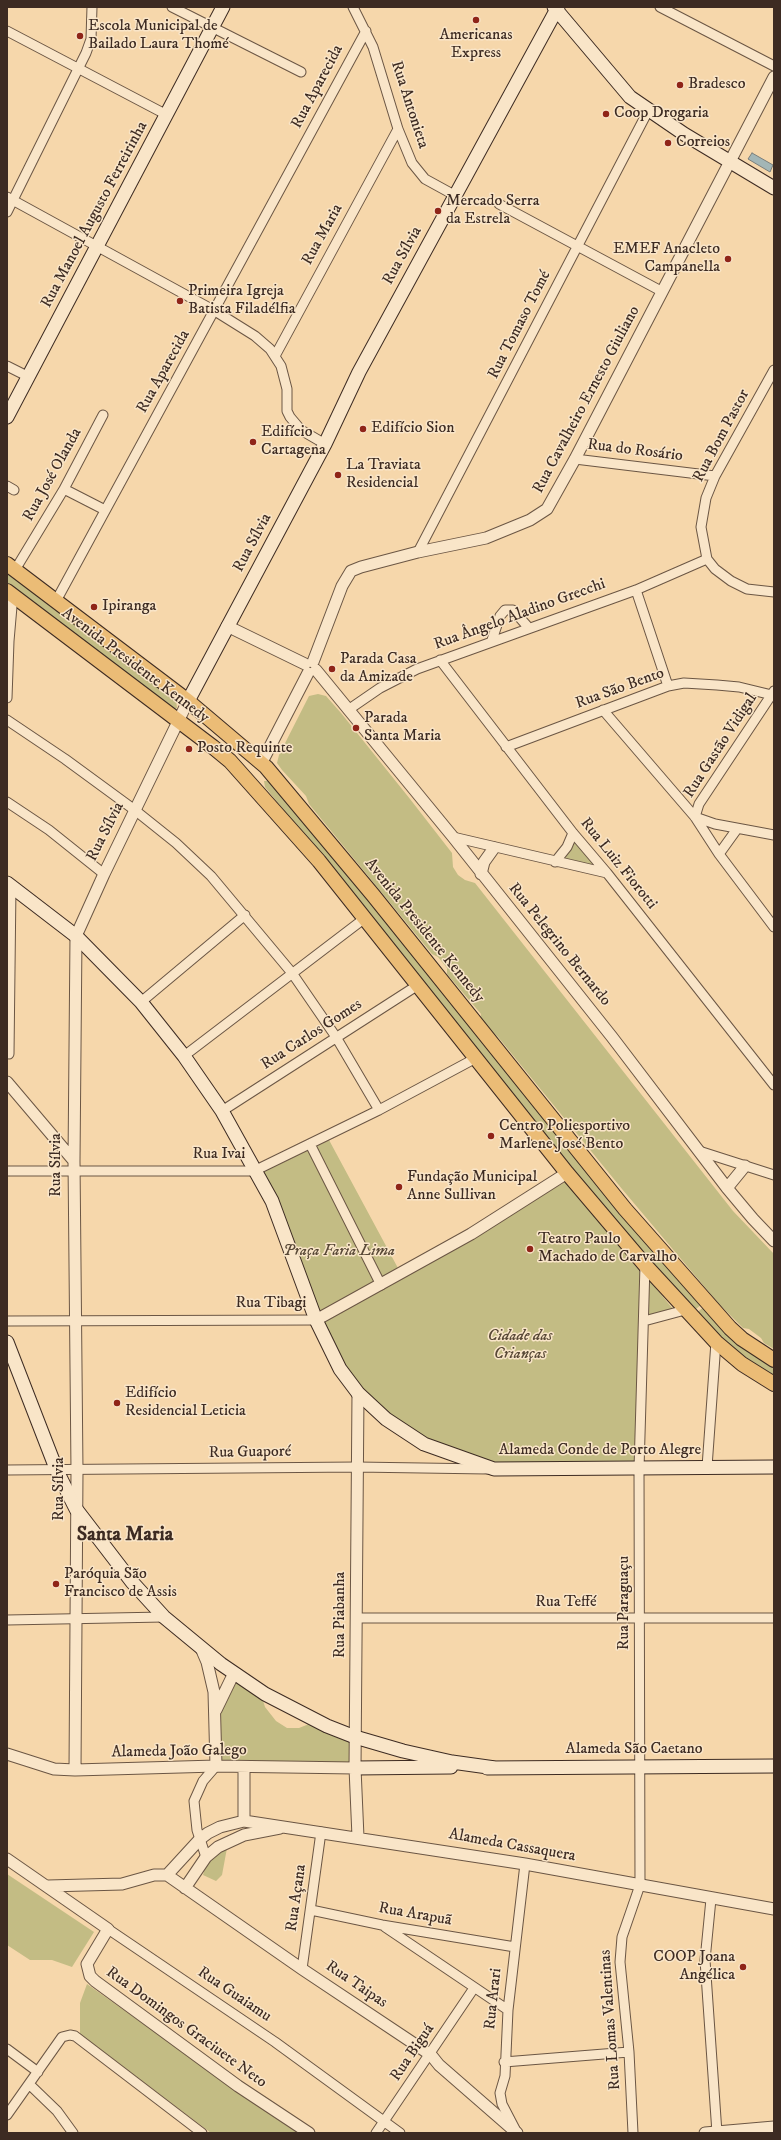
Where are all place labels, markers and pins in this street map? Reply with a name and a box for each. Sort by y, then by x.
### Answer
marker: Americanas Express [471,15,481,25]
place label: Escola Municipal de Bailado Laura Thomé [88,17,229,55]
place label: Americanas Express [439,26,513,64]
marker: Escola Municipal de Bailado Laura Thomé [75,31,85,41]
place label: Bradesco [688,75,745,95]
marker: Bradesco [675,80,685,90]
place label: Coop Drogaria [614,104,709,124]
marker: Coop Drogaria [601,109,611,119]
place label: Correios [676,133,730,153]
marker: Correios [663,138,673,148]
place label: Mercado Serra da Estrela [446,192,540,230]
marker: Mercado Serra da Estrela [433,206,443,216]
place label: EMEF Anacleto Campanella [613,240,720,278]
marker: EMEF Anacleto Campanella [723,254,733,264]
place label: Primeira Igreja Batista Filadélfia [188,282,296,320]
marker: Primeira Igreja Batista Filadélfia [175,296,185,306]
place label: Edifício Sion [371,419,455,439]
place label: Edifício Cartagena [261,423,326,461]
marker: Edifício Sion [358,424,368,434]
marker: Edifício Cartagena [248,437,258,447]
place label: La Traviata Residencial [346,456,421,494]
marker: La Traviata Residencial [333,470,343,480]
place label: Ipiranga [102,597,156,617]
marker: Ipiranga [89,602,99,612]
place label: Parada Casa da Amizade [340,650,417,688]
marker: Parada Casa da Amizade [327,664,337,674]
place label: Parada Santa Maria [364,709,441,747]
marker: Parada Santa Maria [351,723,361,733]
place label: Posto Requinte [197,739,292,759]
marker: Posto Requinte [184,744,194,754]
place label: Centro Poliesportivo Marlene José Bento [499,1117,630,1155]
marker: Centro Poliesportivo Marlene José Bento [486,1131,496,1141]
place label: Fundação Municipal Anne Sullivan [407,1168,537,1206]
marker: Fundação Municipal Anne Sullivan [394,1182,404,1192]
place label: Teatro Paulo Machado de Carvalho [538,1230,677,1268]
marker: Teatro Paulo Machado de Carvalho [525,1244,535,1254]
place label: Edifício Residencial Leticia [125,1384,246,1422]
marker: Edifício Residencial Leticia [112,1398,122,1408]
place label: Paróquia São Francisco de Assis [64,1565,177,1603]
marker: Paróquia São Francisco de Assis [51,1579,61,1589]
place label: COOP Joana Angélica [653,1948,735,1986]
marker: COOP Joana Angélica [738,1962,748,1972]

